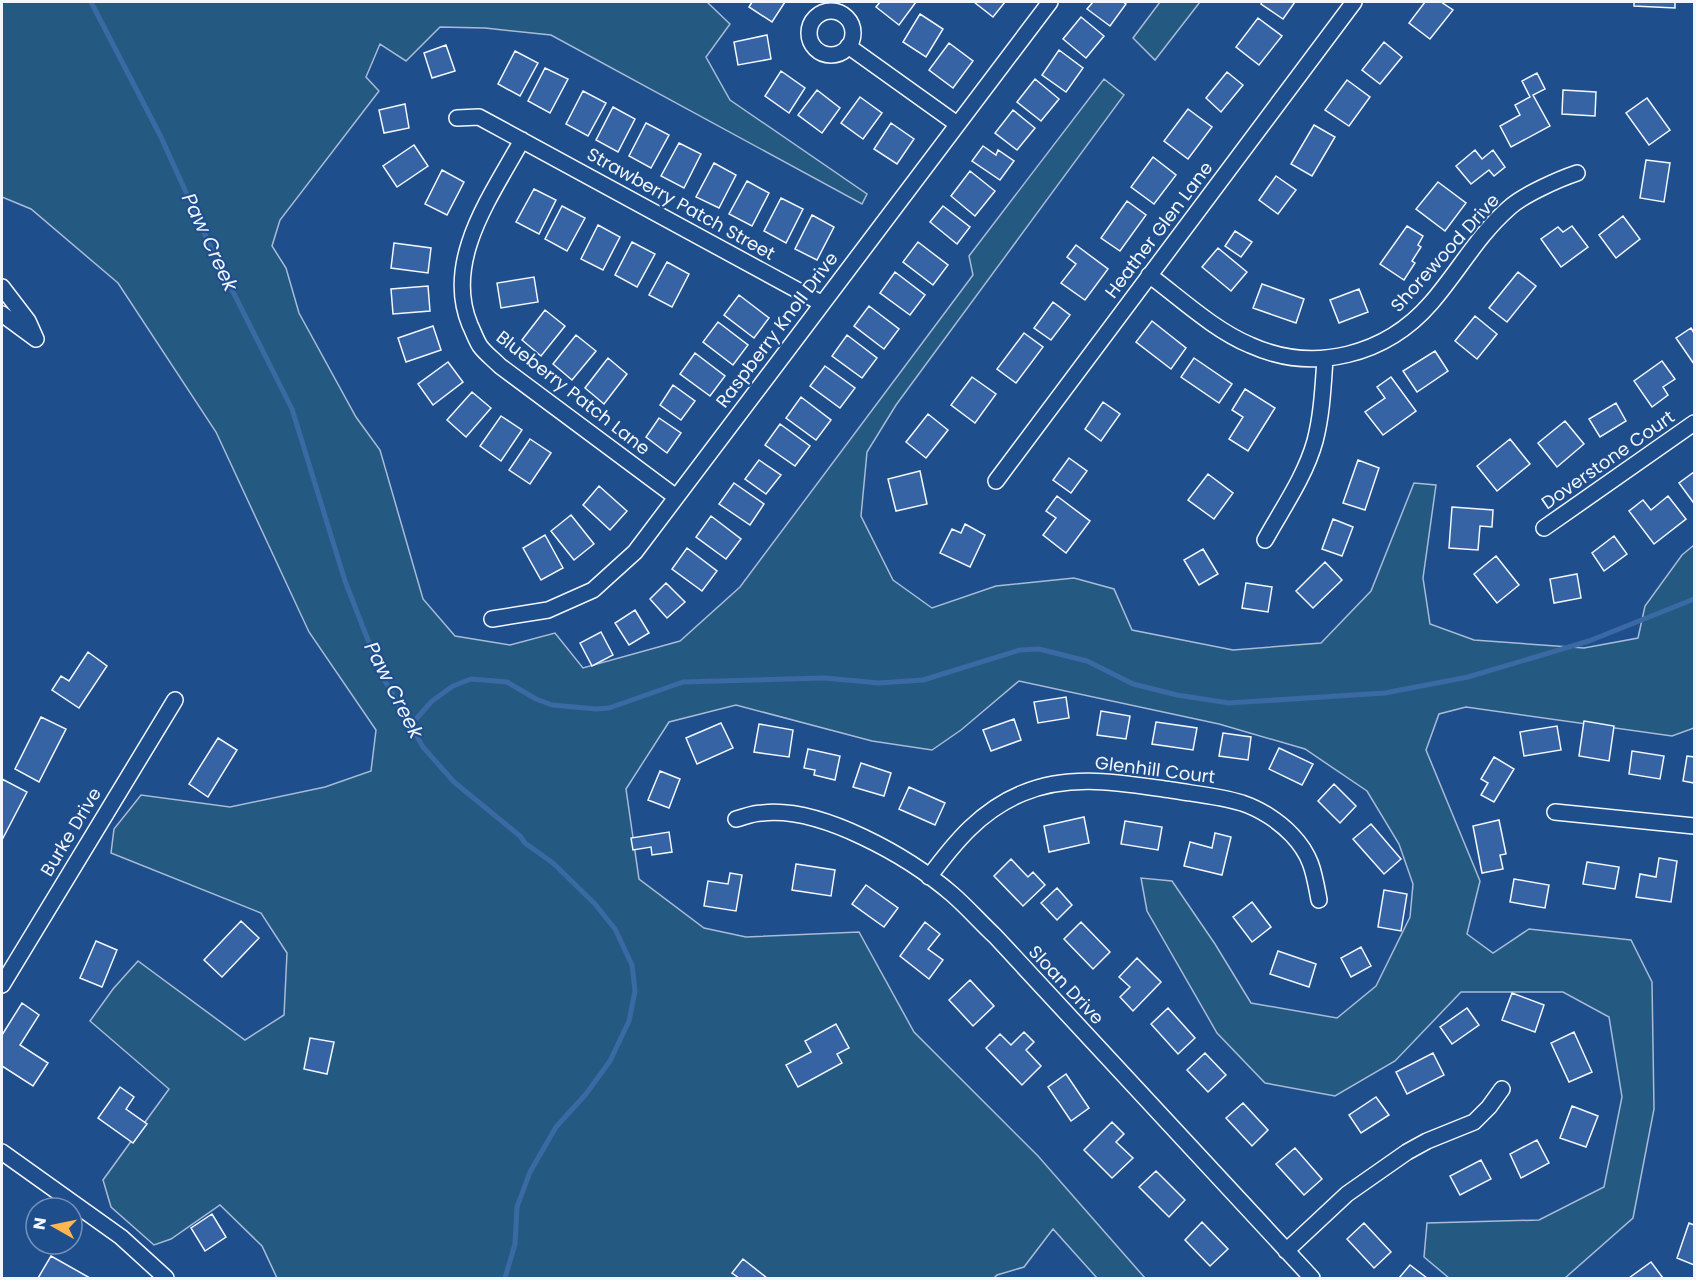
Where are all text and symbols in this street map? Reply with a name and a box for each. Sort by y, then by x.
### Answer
street label: Strawberry Patch Street [583,141,780,266]
street label: Heather Glen Lane [1099,156,1218,303]
water label: Paw Creek [175,188,246,297]
street label: Shorewood Drive [1385,188,1505,317]
street label: Raspberry Knoll Drive [710,247,843,413]
street label: Blueberry Patch Lane [491,325,655,461]
street label: Doverstone Court [1536,404,1679,515]
water label: Paw Creek [358,637,431,745]
street label: Glenhill Court [1094,750,1217,789]
street label: Burke Drive [34,783,107,881]
street label: Sloan Drive [1023,940,1110,1030]
north arrow [24,1196,84,1256]
text: N [27,1216,52,1231]

